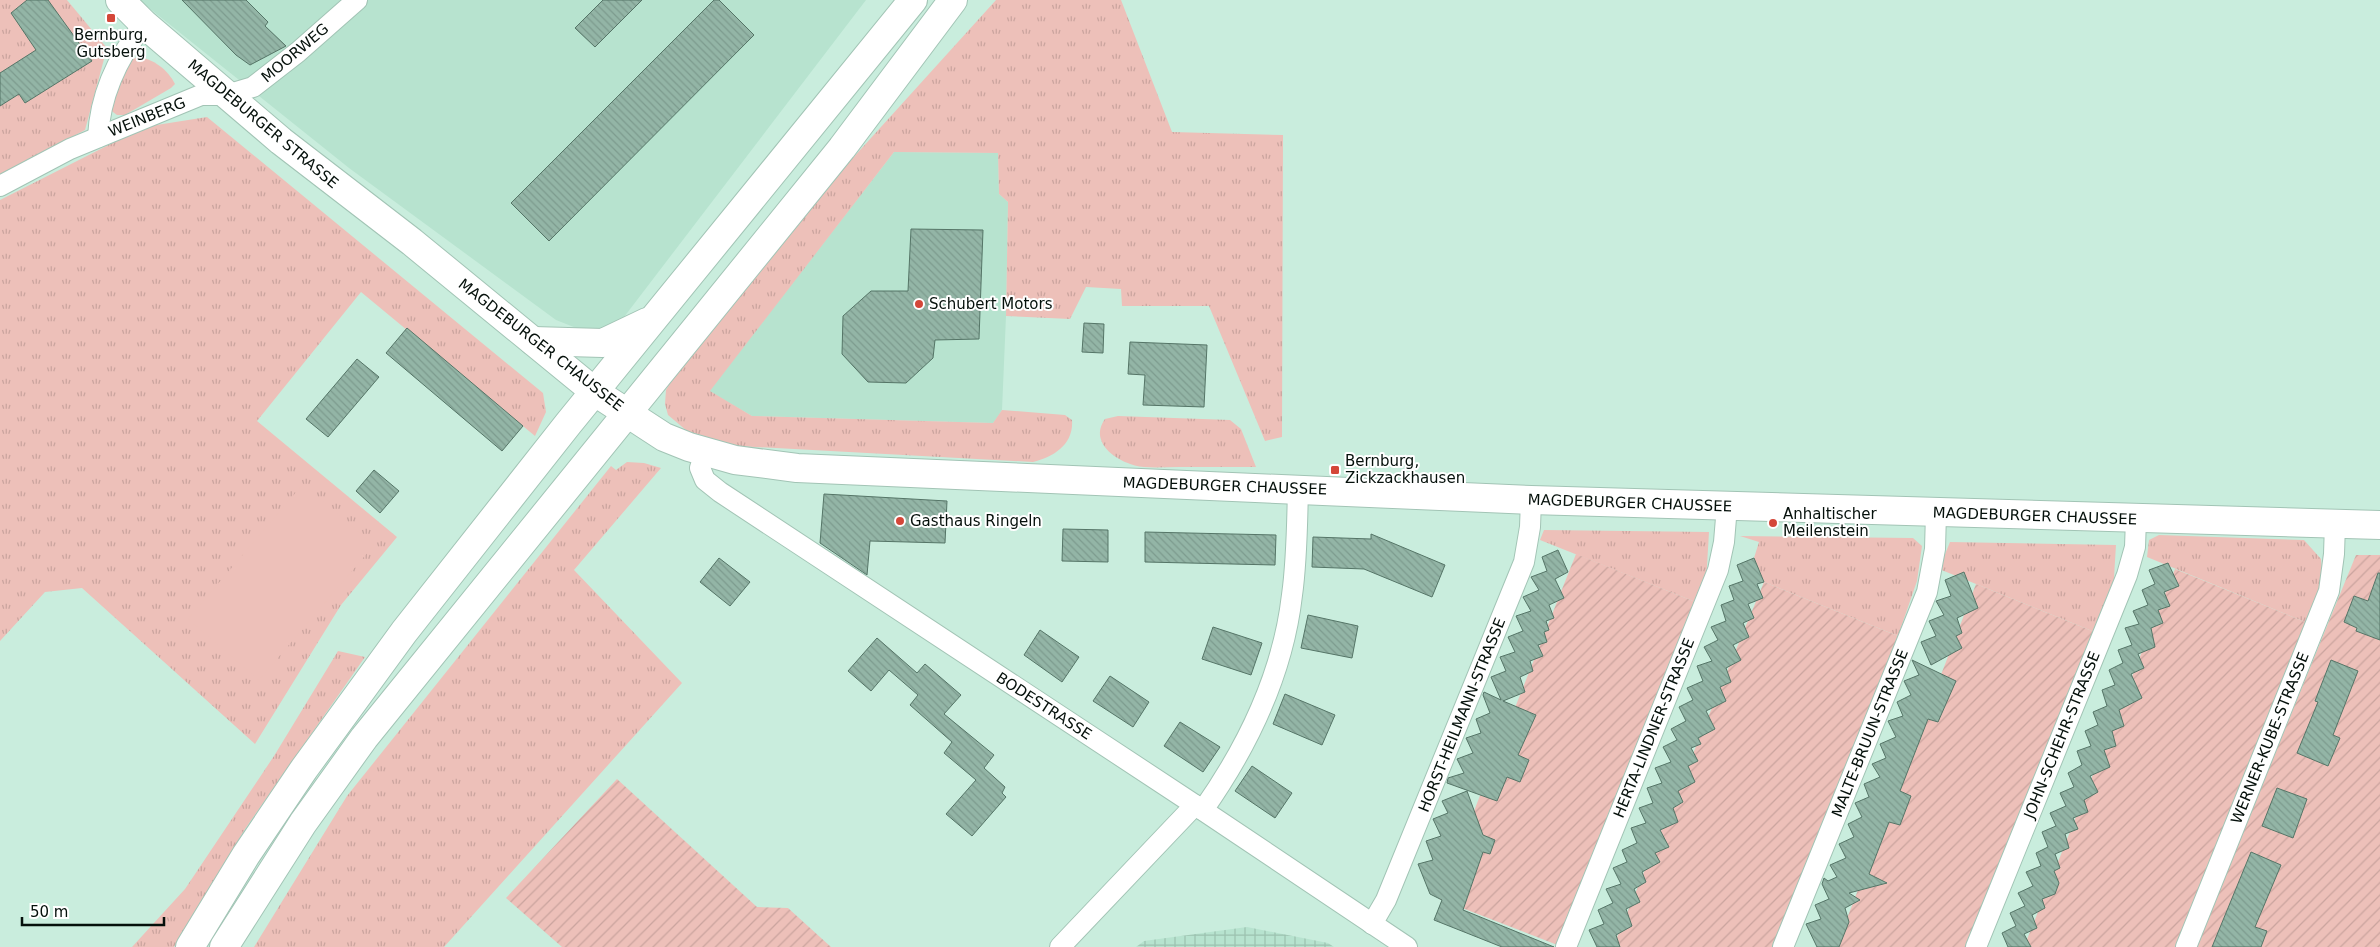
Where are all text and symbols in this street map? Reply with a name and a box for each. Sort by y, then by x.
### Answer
marker: Bernburg, Gutsberg [105,12,117,24]
street label: MOORWEG [258,20,332,86]
place label: Bernburg, Gutsberg [74,26,148,61]
street label: MAGDEBURGER STRASSE [184,56,342,192]
street label: WEINBERG [106,93,188,141]
street label: MAGDEBURGER CHAUSSEE [455,275,627,415]
place label: Schubert Motors [929,295,1053,313]
marker: Schubert Motors [913,298,925,310]
place label: Bernburg, Zickzackhausen [1345,452,1465,487]
marker: Bernburg, Zickzackhausen [1329,464,1341,476]
street label: MAGDEBURGER CHAUSSEE [1122,473,1328,499]
street label: MAGDEBURGER CHAUSSEE [1527,490,1733,516]
street label: MAGDEBURGER CHAUSSEE [1932,503,2138,529]
place label: Anhaltischer Meilenstein [1783,505,1877,540]
place label: Gasthaus Ringeln [910,512,1042,530]
marker: Gasthaus Ringeln [894,515,906,527]
marker: Anhaltischer Meilenstein [1767,517,1779,529]
street label: HORST-HEILMANN-STRASSE [1415,615,1509,815]
street label: HERTA-LINDNER-STRASSE [1610,636,1698,820]
street label: MALTE-BRUUN-STRASSE [1828,646,1912,820]
street label: JOHN-SCHEHR-STRASSE [2020,649,2104,822]
street label: WERNER-KUBE-STRASSE [2227,650,2313,826]
street label: BODESTRASSE [993,668,1095,744]
scale bar [22,894,165,926]
text: 50 m [30,903,68,921]

